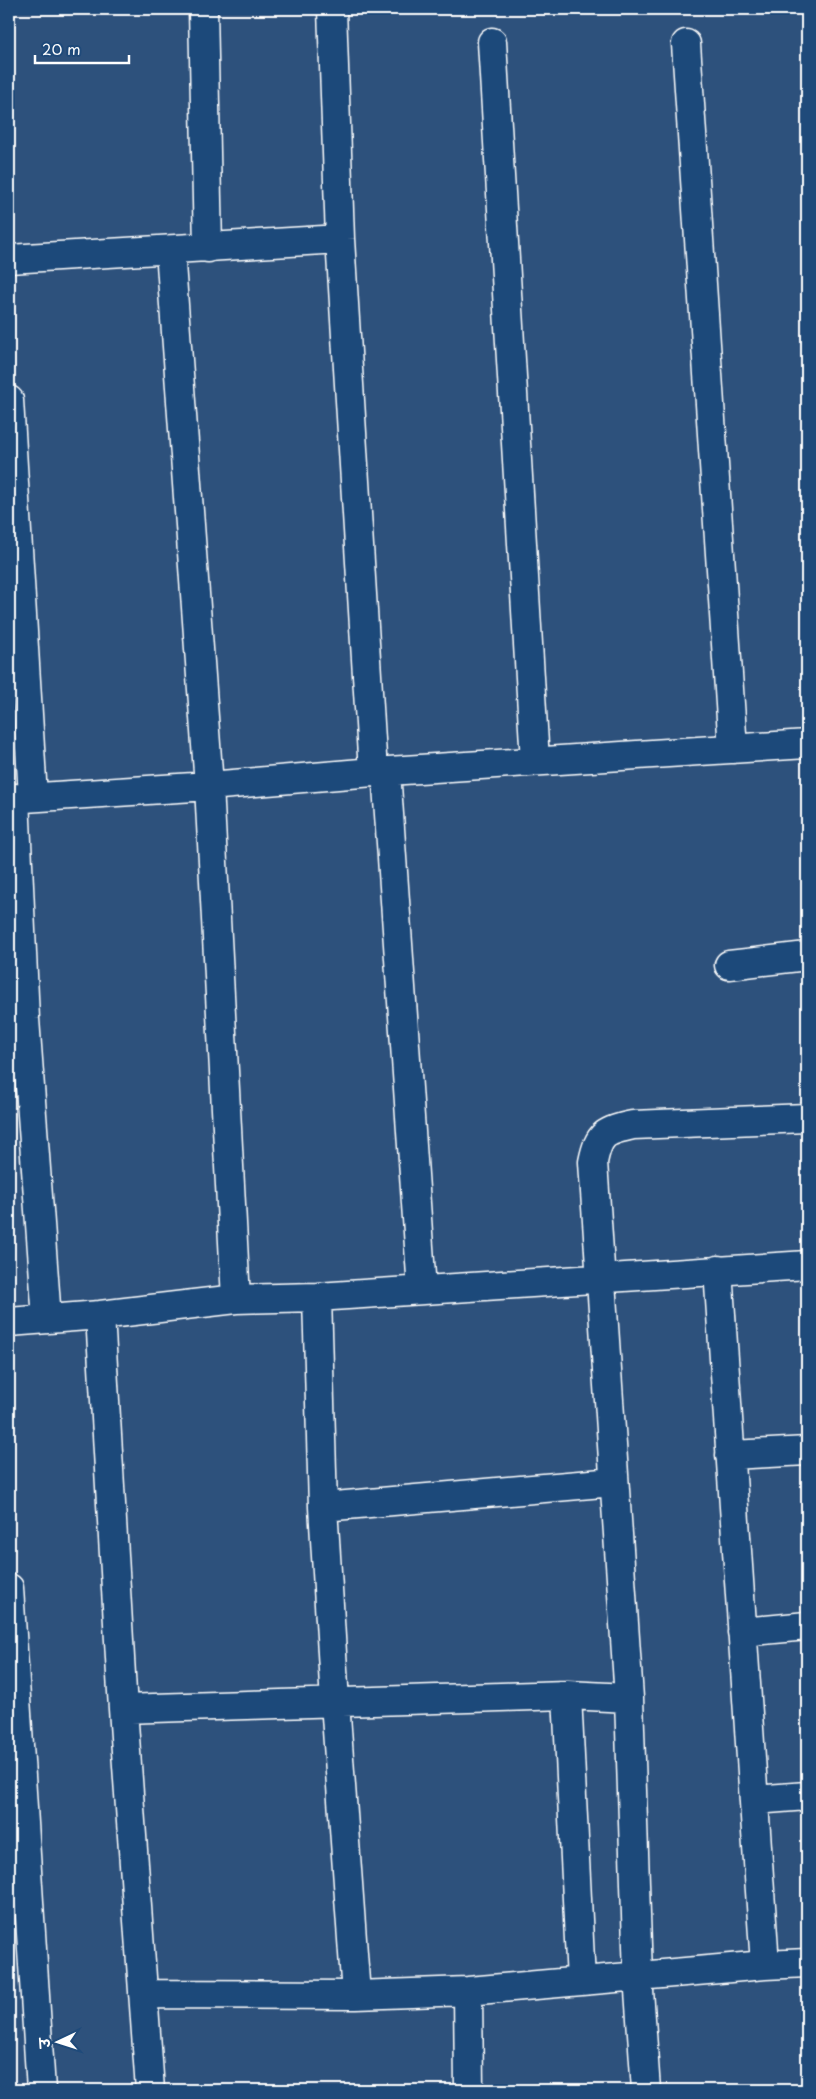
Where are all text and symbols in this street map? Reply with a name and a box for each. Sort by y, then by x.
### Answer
scale bar [35,32,129,64]
text: 20 m [42,37,81,60]
north arrow [32,2016,82,2066]
text: उ [34,2036,55,2050]

